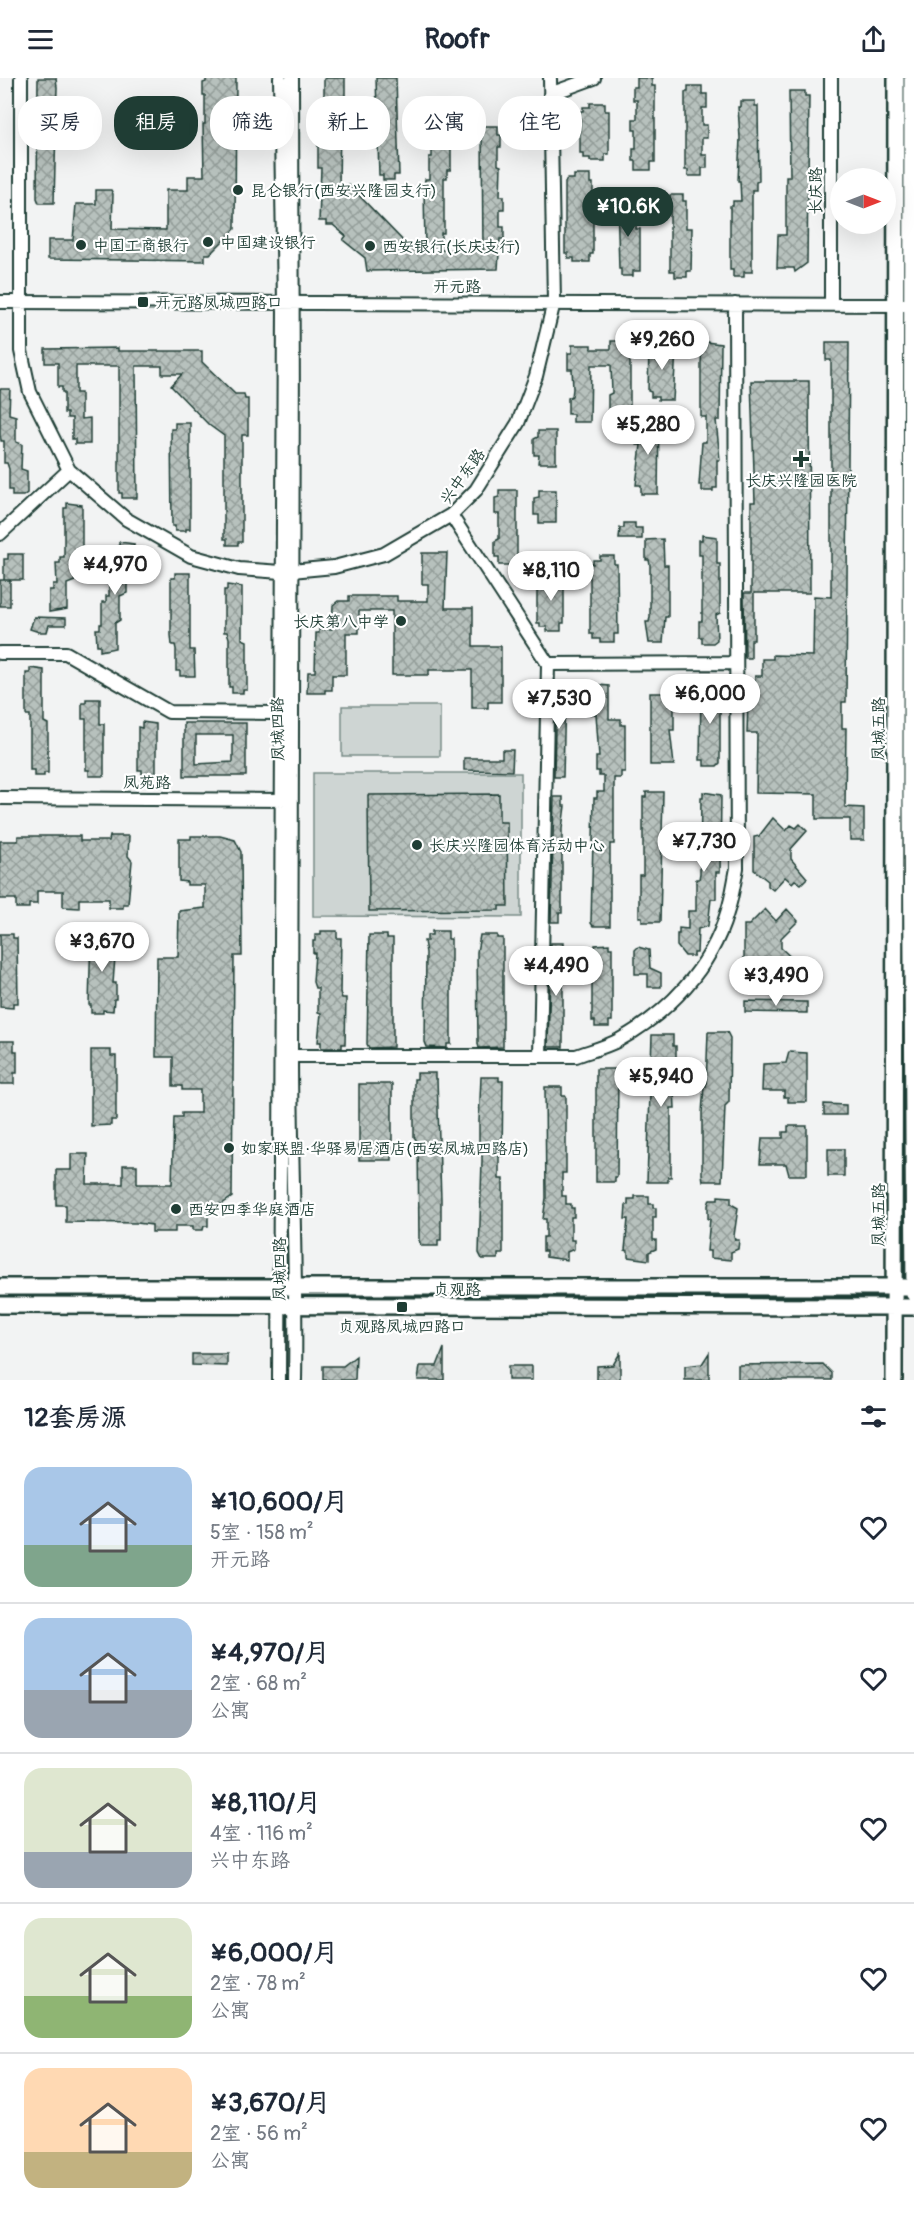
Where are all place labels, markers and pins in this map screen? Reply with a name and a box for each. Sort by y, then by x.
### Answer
place label: 昆仑银行(西安兴隆园支行) [250,181,437,201]
marker: 昆仑银行(西安兴隆园支行) [231,183,245,197]
pin: ¥10.6K [579,187,677,238]
place label: 中国建设银行 [220,233,316,253]
marker: 中国建设银行 [201,235,215,249]
place label: 中国工商银行 [93,236,189,256]
place label: 西安银行(长庆支行) [382,237,521,257]
marker: 中国工商银行 [74,238,88,252]
marker: 西安银行(长庆支行) [363,239,377,253]
place label: 开元路凤城四路口 [155,293,283,313]
marker: 开元路凤城四路口 [136,295,150,309]
pin: ¥9,260 [613,320,711,371]
pin: ¥5,280 [599,405,697,456]
marker: 长庆兴隆园医院 [792,450,810,468]
place label: 长庆兴隆园医院 [745,471,857,491]
pin: ¥4,970 [66,545,164,596]
pin: ¥8,110 [502,551,600,602]
place label: 长庆第八中学 [293,612,389,632]
marker: 长庆第八中学 [394,614,408,628]
pin: ¥6,000 [661,674,759,725]
pin: ¥7,530 [510,679,608,730]
pin: ¥7,730 [655,822,753,873]
place label: 长庆兴隆园体育活动中心 [429,836,605,856]
marker: 长庆兴隆园体育活动中心 [410,838,424,852]
pin: ¥3,670 [53,922,151,973]
pin: ¥4,490 [507,946,605,997]
pin: ¥3,490 [727,956,825,1007]
pin: ¥5,940 [612,1057,710,1108]
place label: 如家联盟·华驿易居酒店(西安凤城四路店) [241,1139,529,1159]
marker: 如家联盟·华驿易居酒店(西安凤城四路店) [222,1141,236,1155]
place label: 西安四季华庭酒店 [188,1200,316,1220]
marker: 西安四季华庭酒店 [169,1202,183,1216]
marker: 贞观路凤城四路口 [395,1300,409,1314]
place label: 贞观路凤城四路口 [338,1317,466,1337]

